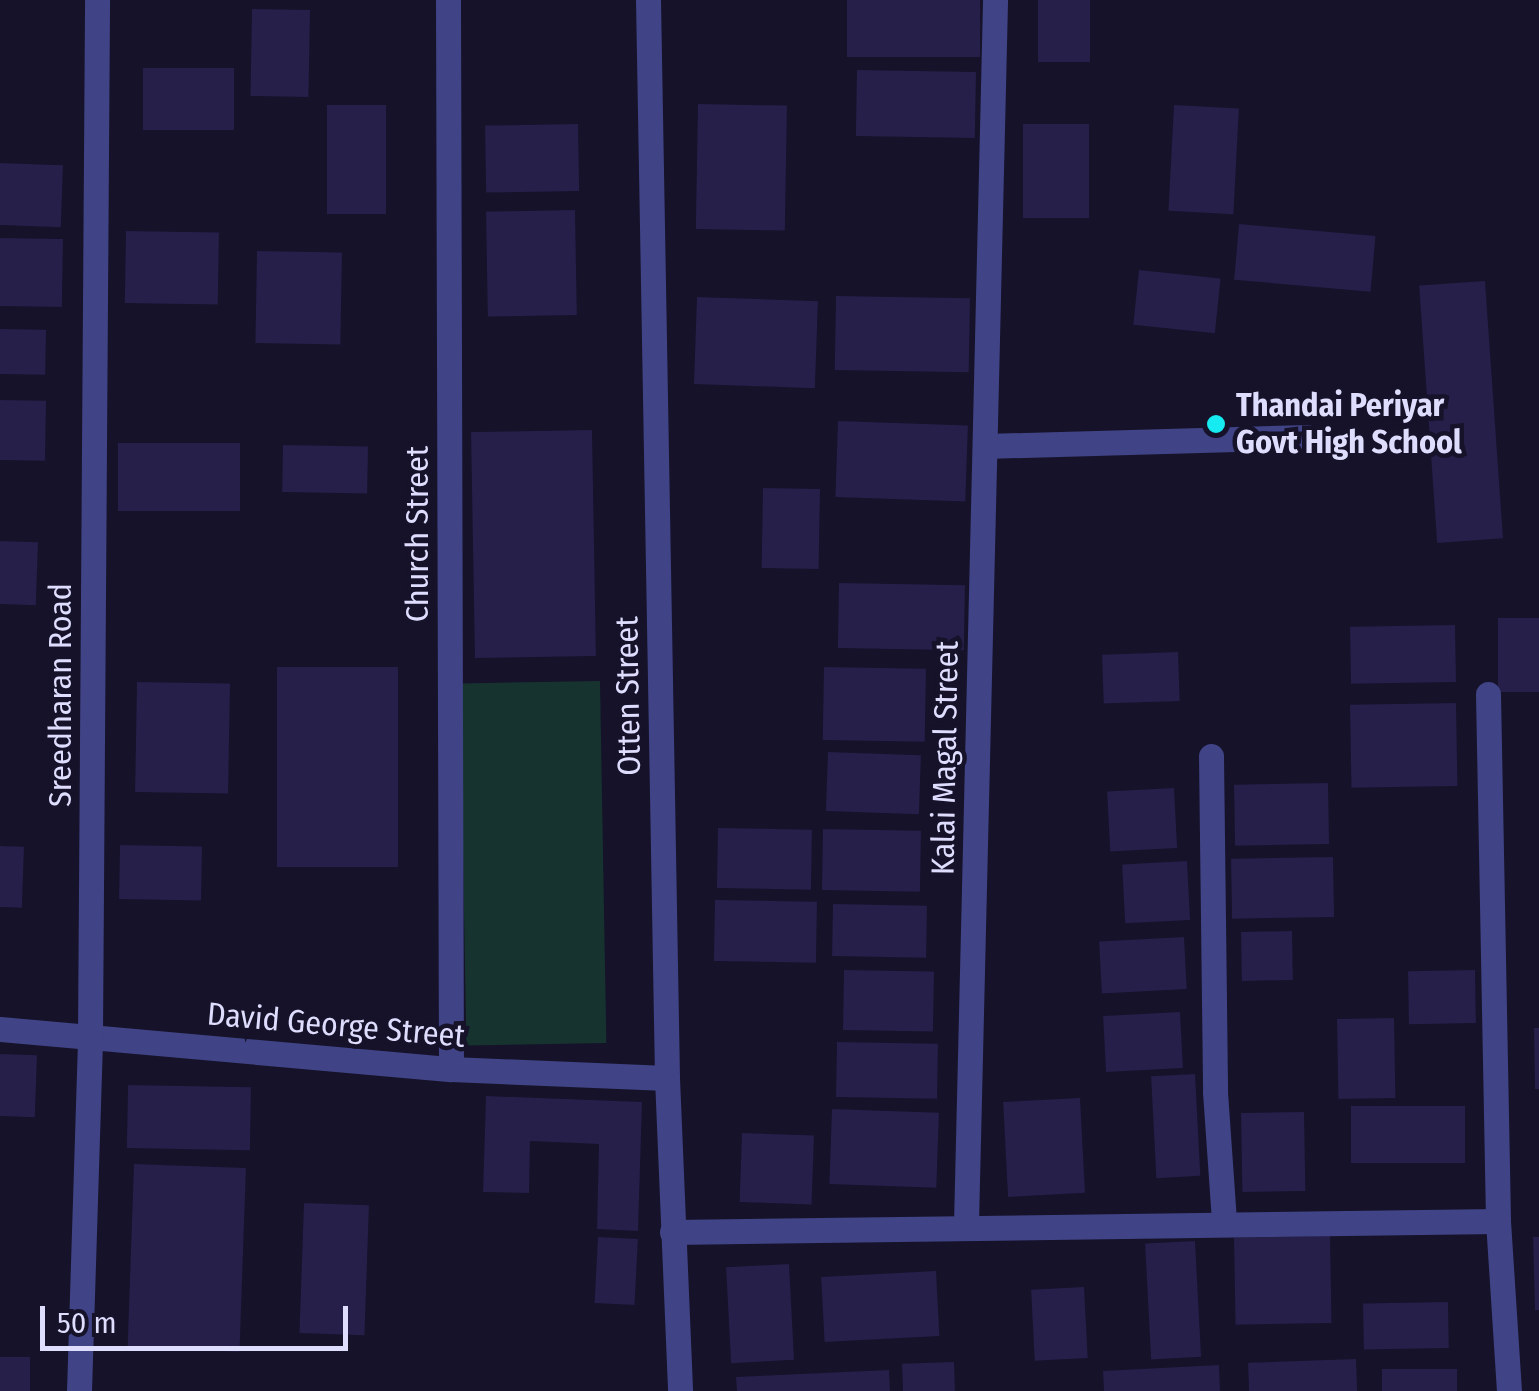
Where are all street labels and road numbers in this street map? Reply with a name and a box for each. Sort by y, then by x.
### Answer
street label: Church Street [398,446,436,622]
street label: Sreedharan Road [41,583,79,807]
street label: Otten Street [607,616,649,776]
street label: Kalai Magal Street [924,641,966,875]
street label: David George Street [205,995,467,1055]

